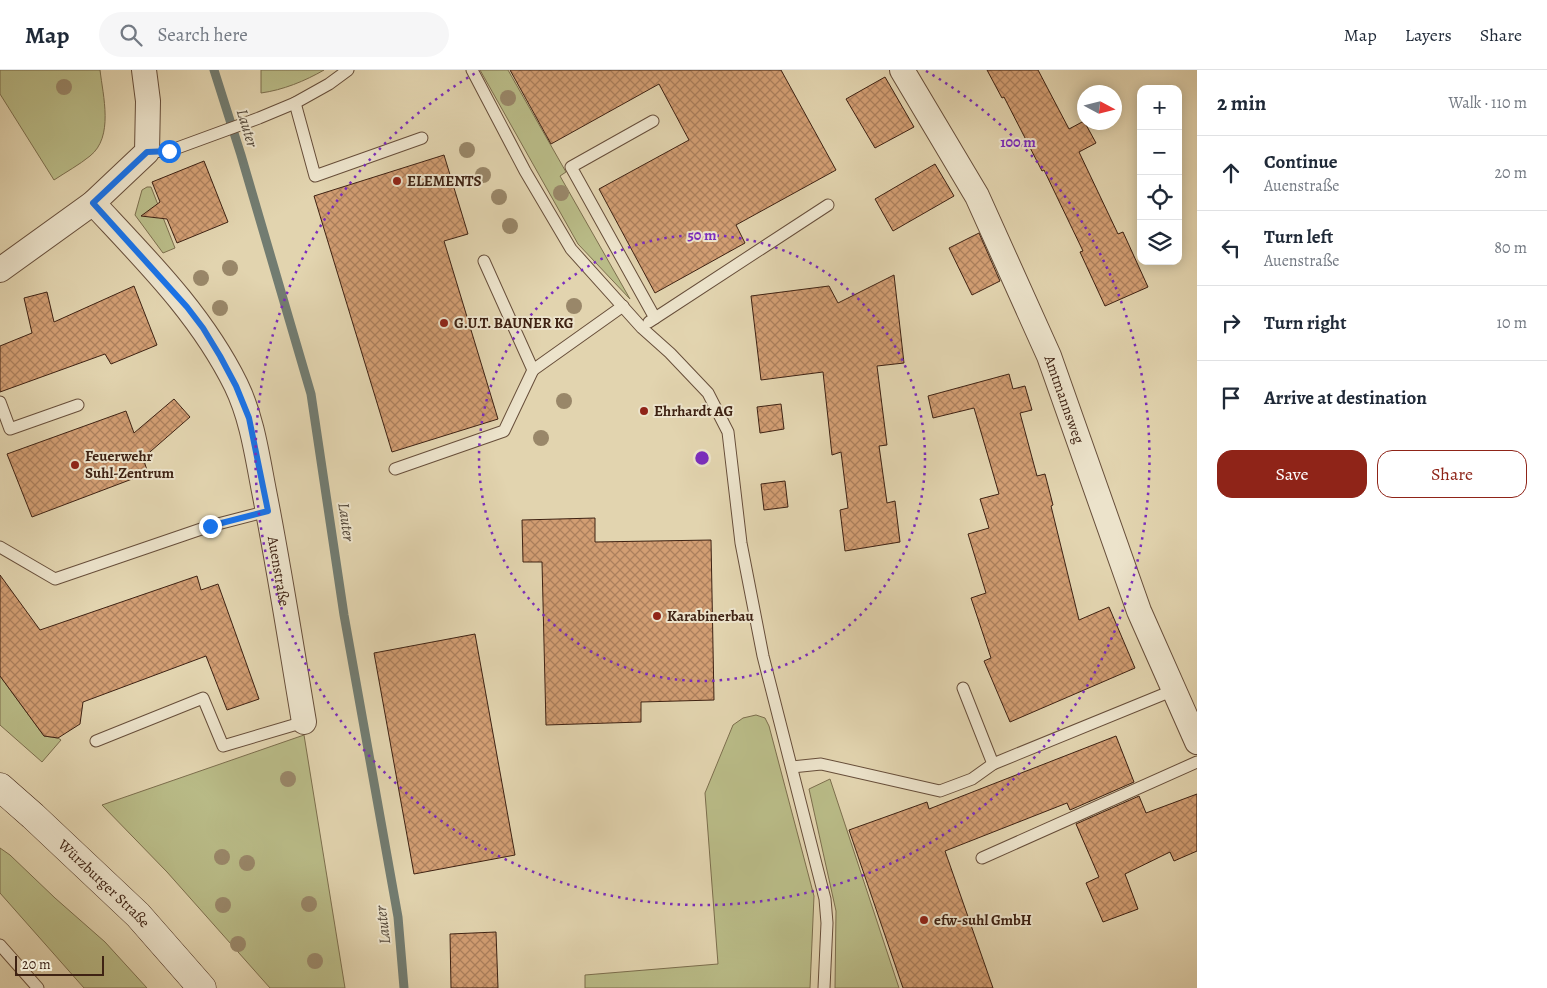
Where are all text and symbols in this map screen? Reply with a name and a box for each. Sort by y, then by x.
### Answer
search box [99,12,449,57]
text: Map [25,19,69,51]
icon: search [117,21,145,49]
text: Search here [157,22,248,48]
text: Map [1344,23,1377,47]
text: Layers [1405,23,1452,47]
text: Share [1480,23,1522,47]
north arrow [1077,85,1122,130]
map controls [1137,85,1182,265]
button: + [1137,85,1182,130]
text: 2 min [1217,89,1266,117]
text: Walk · 110 m [1449,92,1527,114]
water label: Lauter [231,106,263,150]
button: − [1137,130,1182,175]
text: 100 m [1000,132,1036,152]
route start [158,140,181,163]
text: Continue [1264,149,1338,175]
icon: ahead [1217,159,1245,187]
text: 20 m [1494,162,1527,184]
place label: ELEMENTS [407,171,482,191]
marker: ELEMENTS [391,175,403,187]
button: locate [1137,175,1182,220]
text: Auenstraße [1264,175,1339,197]
button: layers [1137,220,1182,265]
text: Turn left [1264,224,1333,250]
text: 50 m [687,225,717,245]
icon: left [1217,234,1245,262]
text: 80 m [1494,237,1527,259]
text: Auenstraße [1264,250,1339,272]
icon: right [1217,309,1245,337]
text: Turn right [1264,310,1346,336]
text: 10 m [1497,312,1527,334]
place label: G.U.T. BAUNER KG [454,313,574,333]
marker: G.U.T. BAUNER KG [438,317,450,329]
street label: Amtmannsweg [1039,351,1089,447]
icon: arrive [1217,384,1245,412]
text: Arrive at destination [1264,385,1427,411]
place label: Ehrhardt AG [654,401,733,421]
marker: Ehrhardt AG [638,405,650,417]
place label: Feuerwehr Suhl-Zentrum [85,446,175,483]
centre of rings [693,449,711,467]
button: Save [1217,450,1367,498]
button: Share [1377,450,1527,498]
marker: Feuerwehr Suhl-Zentrum [69,459,81,471]
water label: Lauter [332,501,360,543]
route end [199,515,222,538]
street label: Auenstraße [263,534,295,608]
place label: Karabinerbau [667,606,755,626]
marker: Karabinerbau [651,610,663,622]
street label: Würzburger Straße [53,834,155,932]
water label: Lauter [370,904,396,946]
place label: efw-suhl GmbH [934,910,1032,930]
marker: efw-suhl GmbH [918,914,930,926]
scale bar [15,953,104,976]
text: 20 m [22,955,51,974]

